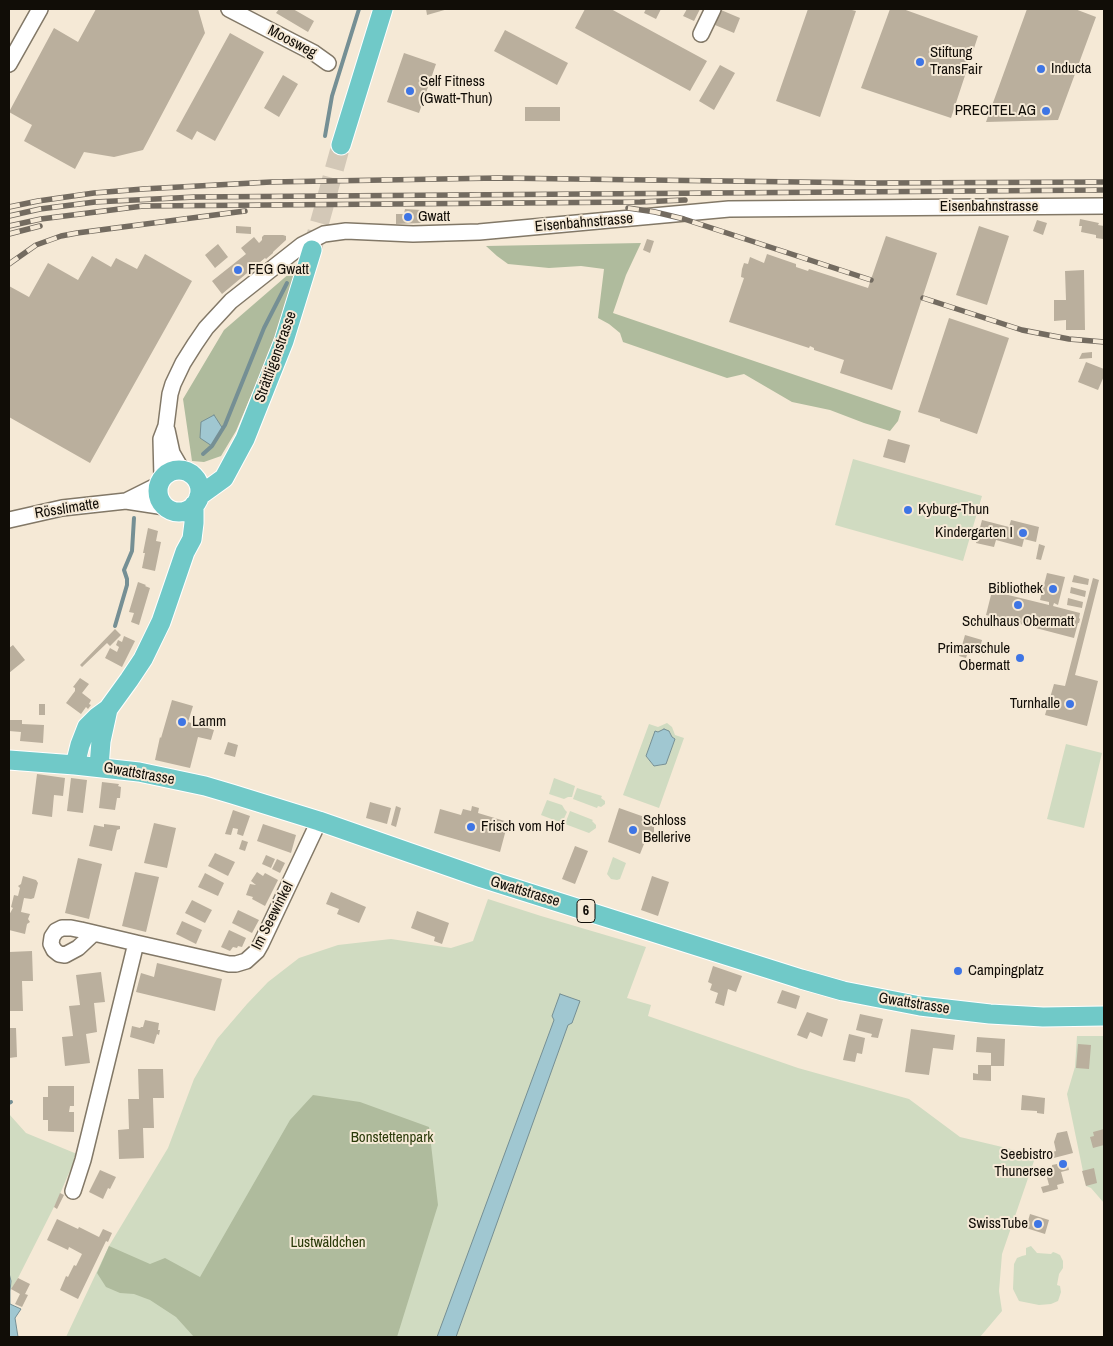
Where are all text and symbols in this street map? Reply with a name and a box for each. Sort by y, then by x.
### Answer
street label: Moosweg [265,22,319,62]
place label: Stiftung TransFair [930,44,982,79]
marker: Stiftung TransFair [914,56,926,68]
place label: Inducta [1051,60,1091,78]
marker: Inducta [1035,63,1047,75]
place label: Self Fitness (Gwatt-Thun) [420,73,492,108]
marker: Self Fitness (Gwatt-Thun) [404,85,416,97]
place label: PRECITEL AG [955,102,1036,120]
marker: PRECITEL AG [1040,105,1052,117]
street label: Eisenbahnstrasse [940,198,1038,216]
place label: Gwatt [418,208,450,226]
street label: Eisenbahnstrasse [534,210,634,236]
marker: Gwatt [402,211,414,223]
place label: FEG Gwatt [248,261,309,279]
marker: FEG Gwatt [232,264,244,276]
street label: Strättligenstrasse [251,309,301,405]
street label: Rösslimatte [34,495,100,523]
place label: Kyburg-Thun [918,501,989,519]
marker: Kyburg-Thun [902,504,914,516]
place label: Kindergarten I [935,524,1013,542]
marker: Kindergarten I [1017,527,1029,539]
place label: Bibliothek [988,580,1043,598]
marker: Bibliothek [1047,583,1059,595]
marker: Schulhaus Obermatt [1012,599,1024,611]
place label: Schulhaus Obermatt [962,613,1074,631]
place label: Primarschule Obermatt [938,640,1010,675]
marker: Primarschule Obermatt [1014,652,1026,664]
place label: Turnhalle [1010,695,1060,713]
marker: Turnhalle [1064,698,1076,710]
place label: Lamm [192,713,226,731]
marker: Lamm [176,716,188,728]
street label: Gwattstrasse [102,759,176,789]
place label: Schloss Bellerive [643,812,691,847]
place label: Frisch vom Hof [481,818,564,836]
marker: Frisch vom Hof [465,821,477,833]
marker: Schloss Bellerive [627,824,639,836]
street label: Gwattstrasse [488,873,562,911]
street label: Im Seewinkel [248,879,298,953]
road number: 6 [577,899,595,922]
place label: Campingplatz [968,962,1044,980]
marker: Campingplatz [952,965,964,977]
street label: Gwattstrasse [877,989,951,1019]
park label: Bonstettenpark [351,1129,433,1147]
place label: Seebistro Thunersee [994,1146,1053,1181]
marker: Seebistro Thunersee [1057,1158,1069,1170]
place label: SwissTube [968,1215,1028,1233]
marker: SwissTube [1032,1218,1044,1230]
park label: Lustwäldchen [290,1234,366,1252]

